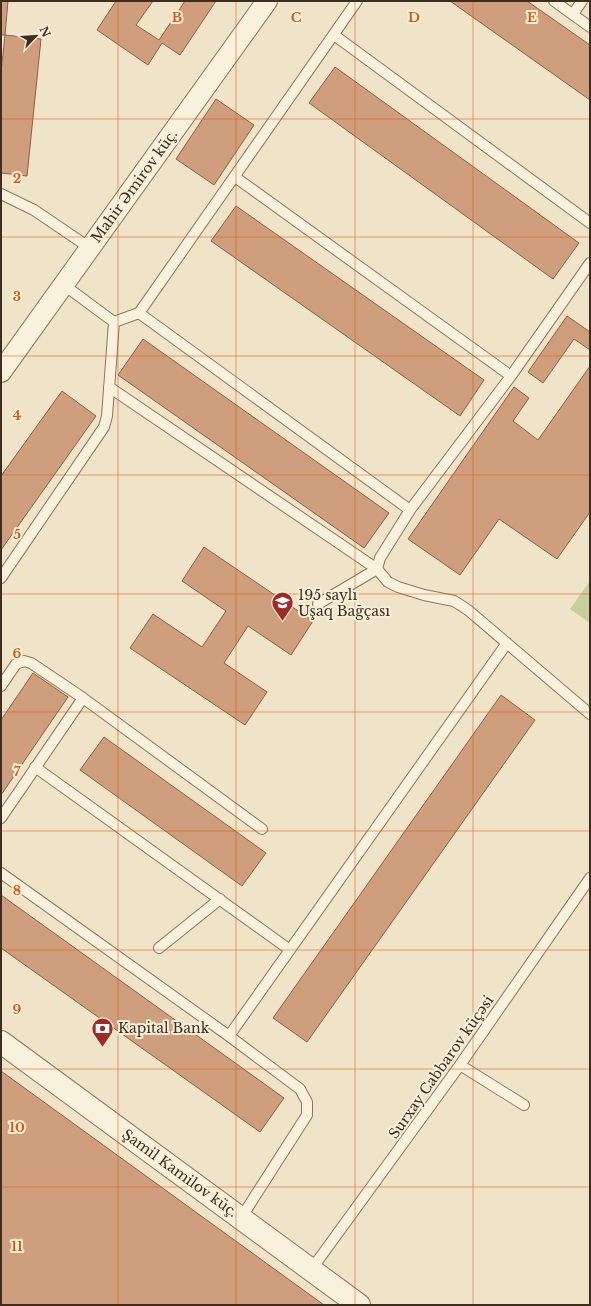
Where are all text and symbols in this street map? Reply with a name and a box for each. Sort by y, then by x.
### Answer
text: B [172,9,182,26]
text: C [291,9,302,26]
text: D [408,9,420,26]
text: E [527,9,537,26]
north arrow [16,16,56,56]
text: N [37,24,54,40]
street label: Mahir Əmirov küç. [87,126,181,246]
text: 2 [13,170,21,187]
text: 3 [13,288,21,305]
text: 4 [13,407,22,424]
text: 5 [13,526,21,543]
place label: 195 saylı Uşaq Bağçası [298,586,390,620]
school or university icon: 195 saylı Uşaq Bağçası [270,590,296,623]
text: 6 [13,645,22,662]
text: 7 [14,763,21,780]
text: 8 [13,882,21,899]
street label: Surxay Cabbarov küçəsi [385,992,498,1142]
text: 9 [13,1001,22,1018]
bank icon: Kapital Bank [89,1015,115,1048]
place label: Kapital Bank [118,1019,210,1037]
text: 10 [9,1119,25,1136]
street label: Şamil Kamilov küç. [119,1125,241,1221]
text: 11 [11,1238,23,1255]

